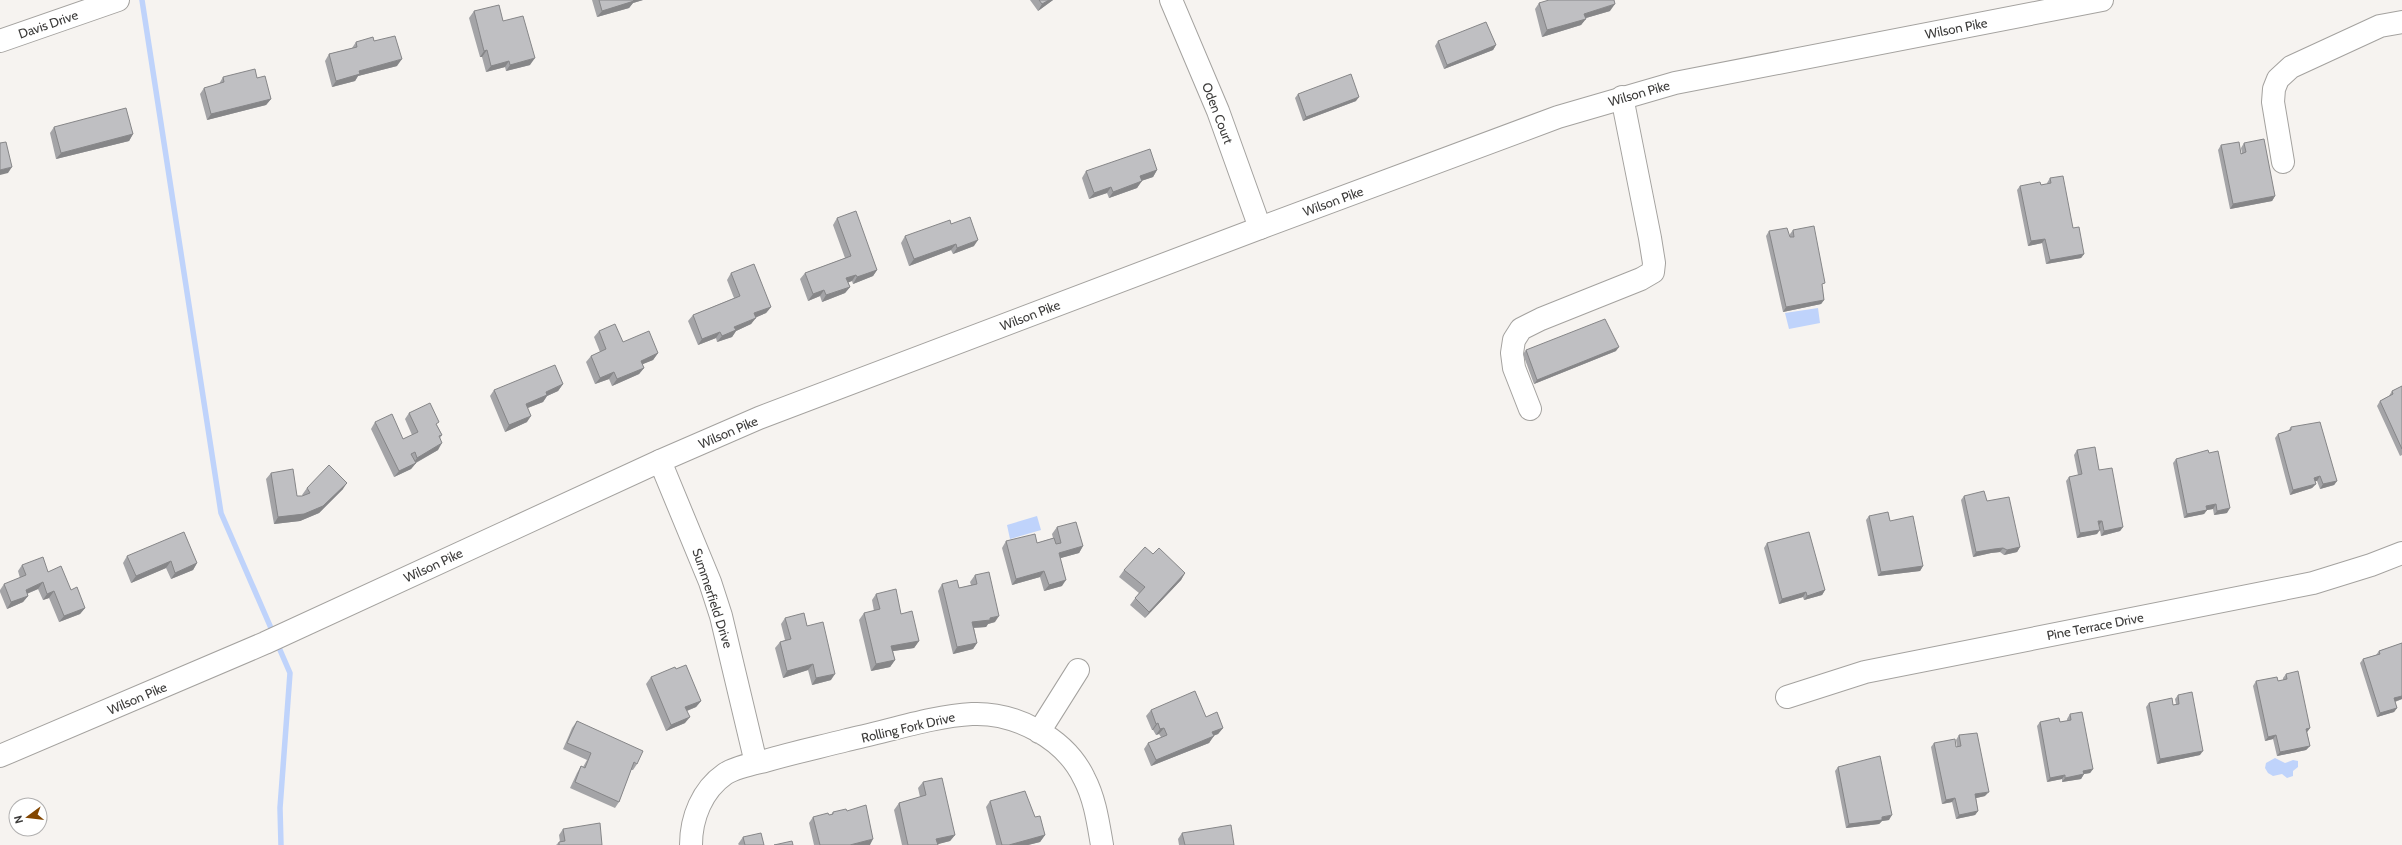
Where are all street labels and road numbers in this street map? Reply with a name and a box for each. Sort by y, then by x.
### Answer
street label: Davis Drive [16,6,80,42]
street label: Wilson Pike [1924,14,1989,42]
street label: Wilson Pike [1606,77,1672,109]
street label: Oden Court [1199,80,1237,146]
street label: Wilson Pike [1301,183,1366,219]
street label: Wilson Pike [998,296,1063,334]
street label: Wilson Pike [696,412,760,452]
street label: Wilson Pike [401,544,465,586]
street label: Summerfield Drive [689,546,737,650]
street label: Pine Terrace Drive [2045,609,2145,643]
street label: Wilson Pike [105,678,169,718]
street label: Rolling Fork Drive [860,708,957,746]

